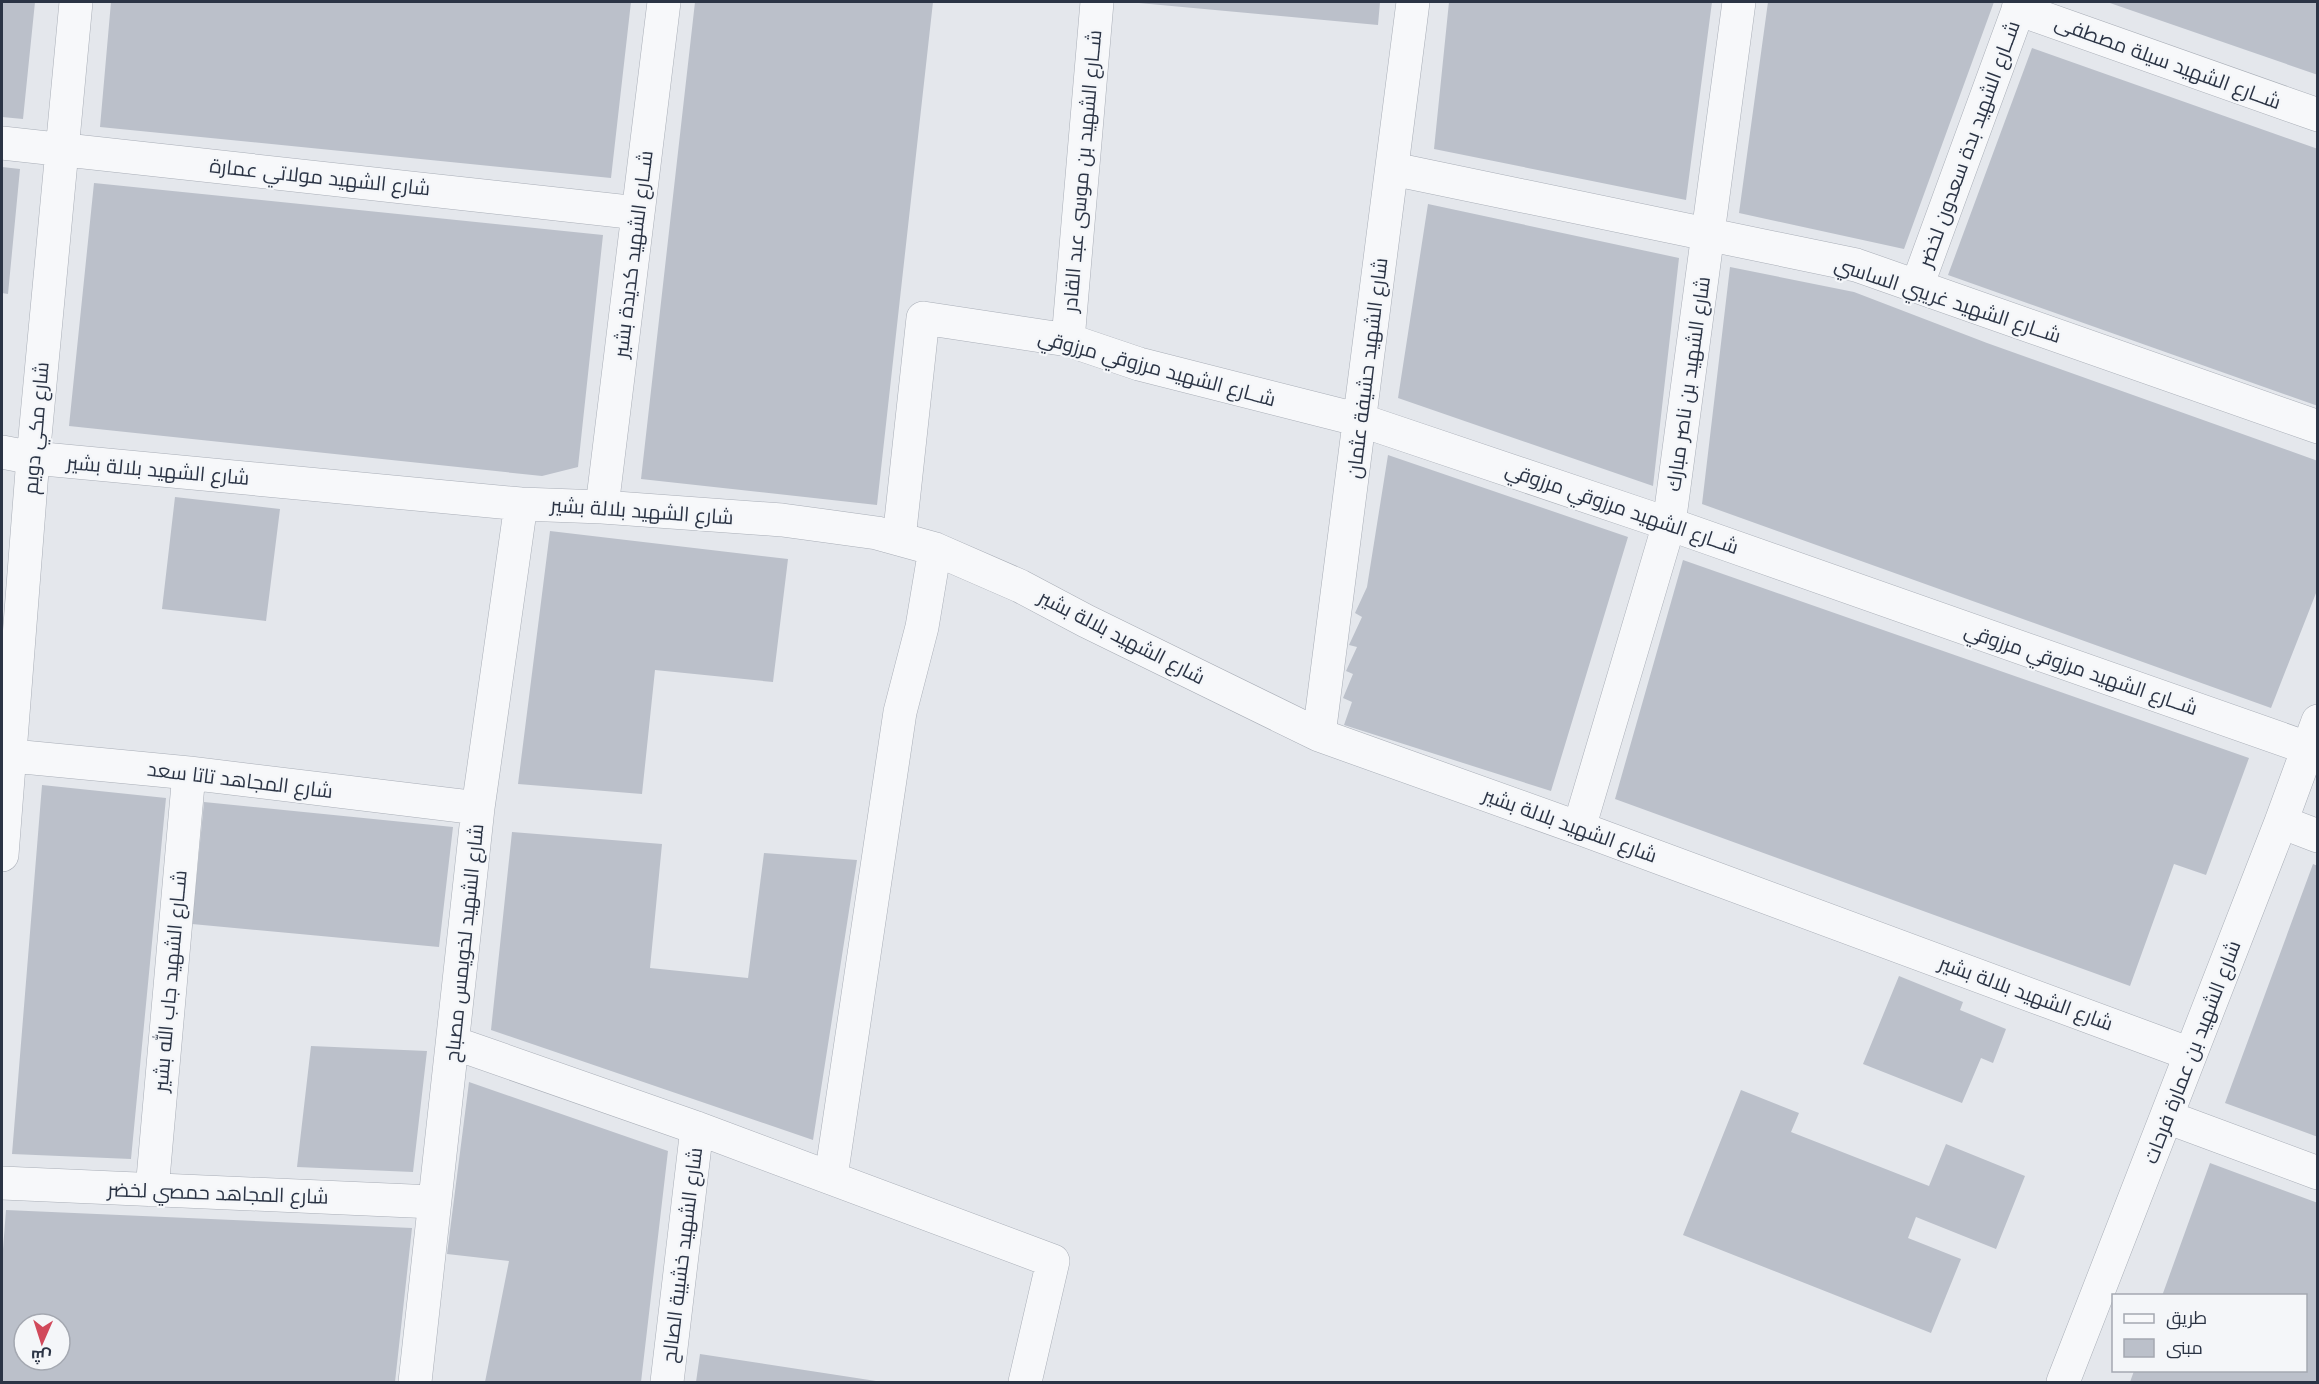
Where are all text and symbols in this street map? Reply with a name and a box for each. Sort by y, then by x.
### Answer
street label: شــارع الشهيد سيلة مصطفى [2051,11,2284,116]
street label: شــارع الشهيد بدة سعدون لخضر [1914,18,2027,272]
street label: شــارع الشهيد بن موسى عبد القادر [1059,29,1108,314]
street label: شــارع الشهيد كديدة بشير [609,149,660,360]
street label: شارع الشهيد مولاتي عمارة [208,154,431,205]
street label: شــارع الشهيد غريبي الساسي [1831,253,2064,352]
street label: شارع الشهيد حشيفة عثمان [1343,256,1394,480]
street label: شارع الشهيد بن ناصر مبارك [1662,275,1717,493]
street label: شــارع الشهيد مرزوقي مرزوقي [1035,326,1278,415]
street label: شارع مكي دويم [19,361,58,495]
street label: شارع الشهيد بلالة بشير [64,451,250,492]
street label: شــارع الشهيد مرزوقي مرزوقي [1501,458,1741,563]
street label: شارع الشهيد بلالة بشير [548,494,734,531]
street label: شارع الشهيد بلالة بشير [1033,585,1209,691]
street label: شــارع الشهيد مرزوقي مرزوقي [1960,619,2200,724]
street label: شارع المجاهد تاتا سعد [146,758,334,805]
street label: شارع الشهيد بلالة بشير [1478,783,1660,870]
street label: شارع الشهيد لخويمس مصباح [441,823,490,1064]
street label: شــارع الشهيد جاب الله بشير [147,869,194,1094]
street label: شارع الشهيد بن عمارة فرحات [2139,937,2248,1168]
street label: شارع الشهيد بلالة بشير [1934,951,2116,1038]
street label: شارع الشهيد خشيبة الصالح [658,1146,709,1364]
street label: شارع المجاهد حمصي لخضر [106,1178,329,1212]
legend [2112,1294,2307,1372]
text: طريق [2166,1308,2207,1330]
north arrow [12,1312,72,1372]
text: مبنى [2166,1338,2203,1359]
text: ش [31,1346,52,1366]

